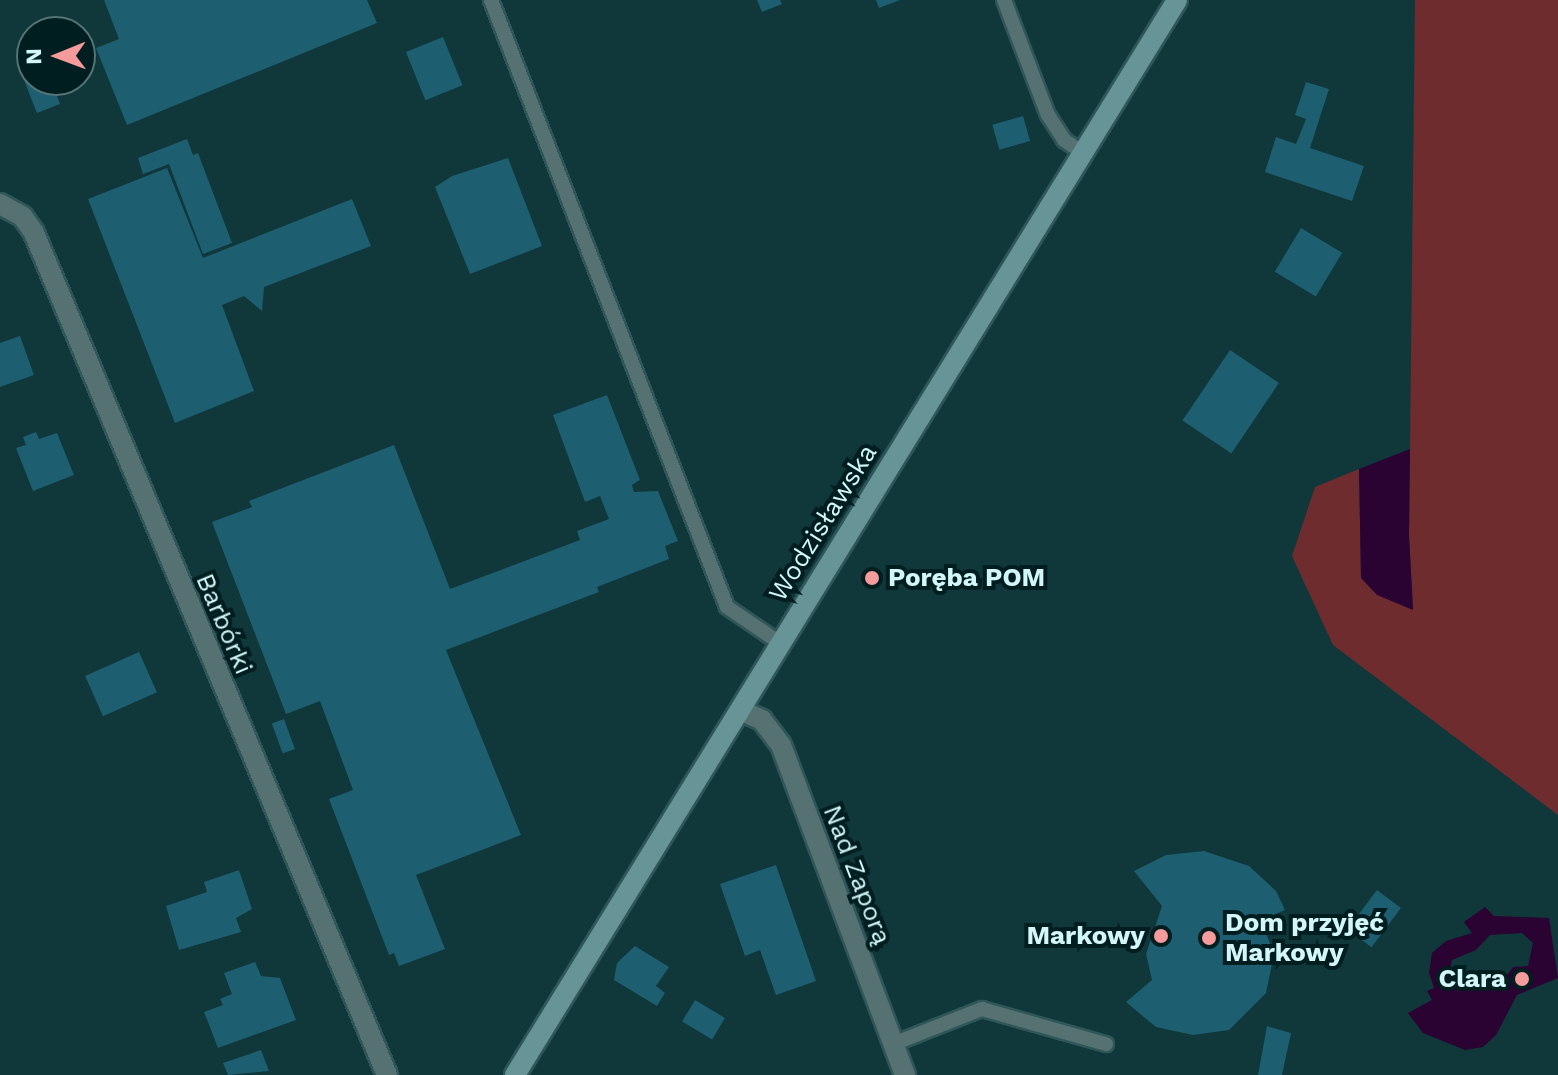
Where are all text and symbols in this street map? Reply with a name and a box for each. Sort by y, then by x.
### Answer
north arrow [16,16,96,96]
text: N [21,48,46,65]
street label: Wodzisławska [762,439,884,607]
place label: Poręba POM [888,562,1045,594]
street label: Barbórki [189,569,259,679]
marker: Poręba POM [863,569,881,587]
street label: Nad Zaporą [816,801,898,949]
place label: Dom przyjęć Markowy [1225,907,1384,968]
place label: Markowy [1026,920,1145,952]
marker: Markowy [1152,927,1170,945]
marker: Dom przyjęć Markowy [1200,929,1218,947]
place label: Clara [1438,963,1506,995]
marker: Clara [1513,970,1531,988]

